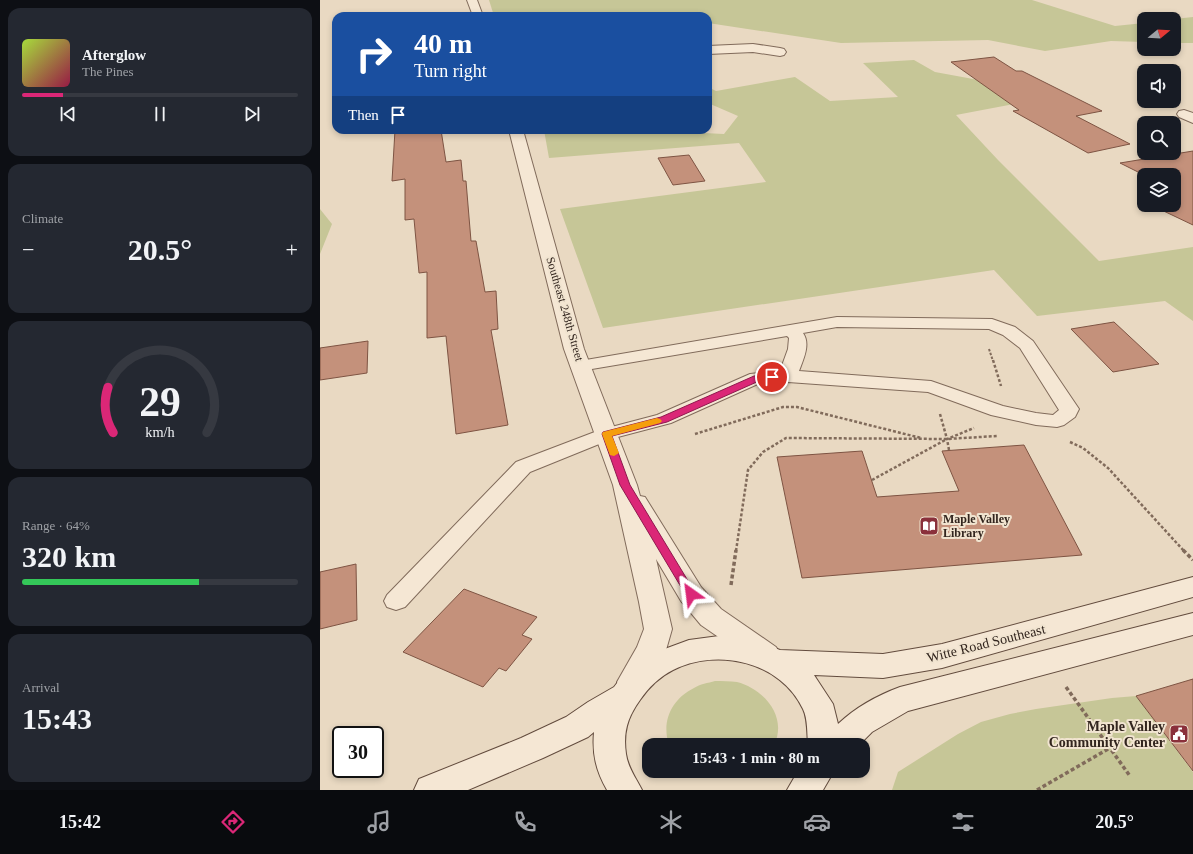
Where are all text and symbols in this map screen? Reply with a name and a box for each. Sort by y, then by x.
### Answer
north arrow [1137,12,1181,56]
map controls [1137,12,1181,212]
icon: right [348,28,400,80]
text: 40 m [414,28,472,59]
text: Afterglow [82,47,146,63]
text: Turn right [414,61,487,81]
text: The Pines [82,64,134,79]
button: sound [1137,64,1181,108]
icon: previous [57,103,79,125]
icon: pause [149,103,171,125]
icon: next [241,103,263,125]
icon: arrive [387,104,409,126]
text: Then [348,107,379,123]
button: search [1137,116,1181,160]
button: layers [1137,168,1181,212]
text: Climate [22,211,63,226]
text: 20.5° [128,233,192,266]
text: − [22,237,34,262]
text: + [286,237,298,262]
street label: Southeast 248th Street [543,255,587,363]
pin [755,360,789,394]
icon: arrive [761,366,783,388]
text: 29 [139,379,181,425]
text: km/h [145,424,175,440]
place label: Maple Valley Library [943,512,1010,540]
library icon: Maple Valley Library [918,515,940,537]
text: Range · 64% [22,518,90,533]
text: 320 km [22,540,116,573]
position arrow [670,573,712,615]
street label: Witte Road Southeast [925,621,1047,665]
text: Arrival [22,680,60,695]
text: 15:43 [22,702,92,735]
place label: Maple Valley Community Center [1049,719,1165,750]
public building icon: Maple Valley Community Center [1168,723,1190,745]
speed limit sign: 30 [332,726,384,778]
text: 15:43 · 1 min · 80 m [692,750,820,766]
icon: directions [219,808,247,836]
icon: music [365,808,393,836]
icon: phone [511,808,539,836]
icon: climate [657,808,685,836]
icon: car [803,808,831,836]
icon: filters [949,808,977,836]
text: 15:42 [59,812,101,832]
text: 20.5° [1095,812,1134,832]

